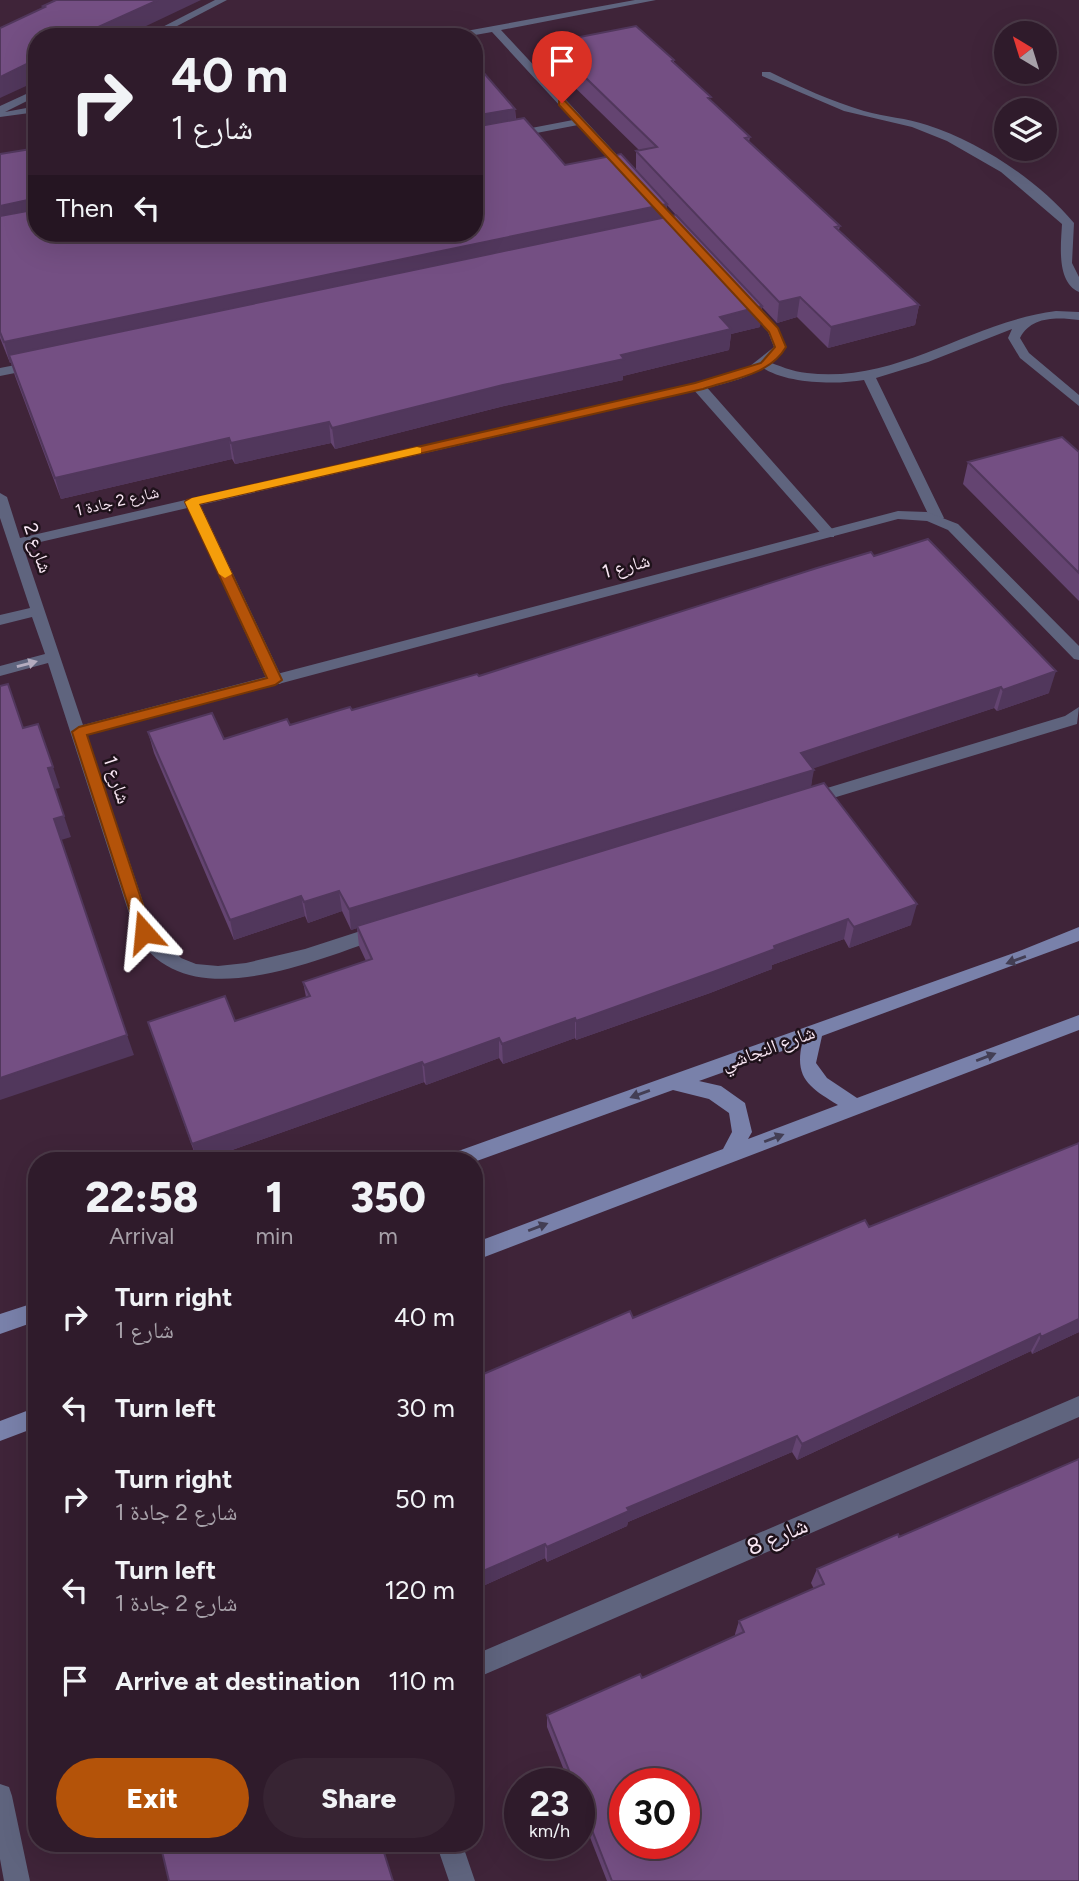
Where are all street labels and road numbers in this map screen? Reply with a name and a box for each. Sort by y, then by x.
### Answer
street label: شارع 2 جادة 1 [73,482,161,521]
street label: شارع 2 [19,520,57,576]
street label: شارع 1 [600,549,652,583]
street label: شارع 1 [99,753,135,807]
street label: شارع النجاشي [718,1020,819,1079]
street label: شارع 8 [742,1511,812,1562]

